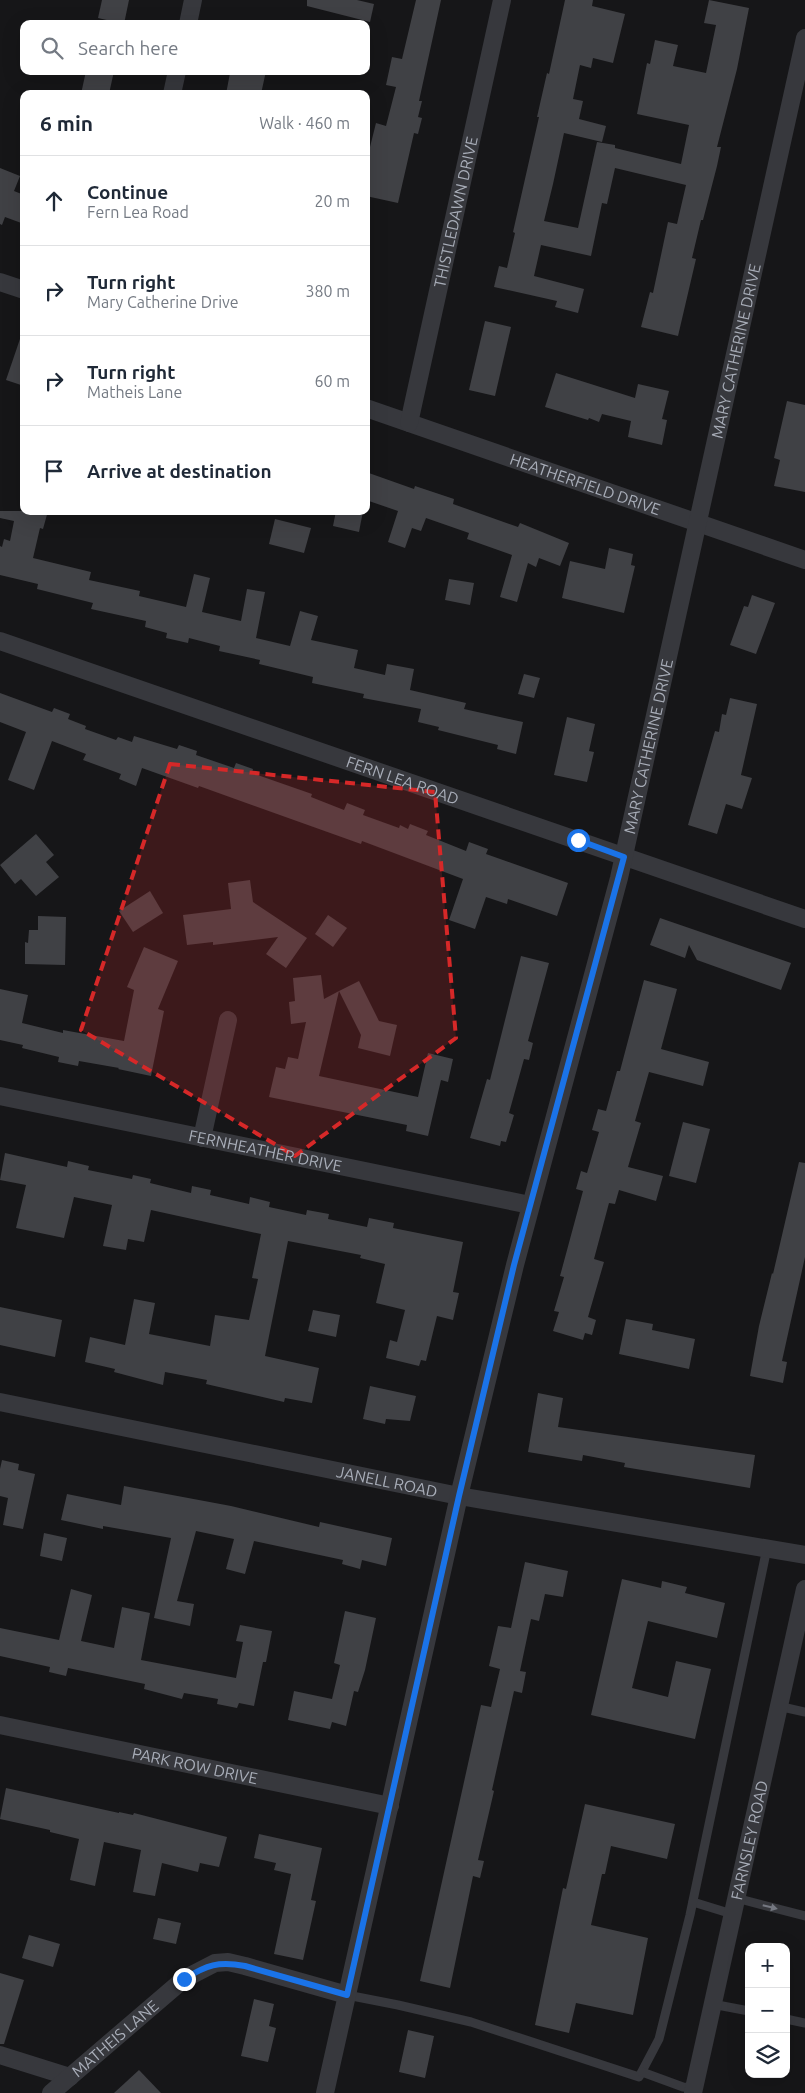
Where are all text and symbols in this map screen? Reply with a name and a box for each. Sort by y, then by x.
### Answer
search box [20,20,370,75]
icon: search [38,34,66,62]
text: Search here [78,37,178,59]
text: 6 min [40,111,93,135]
text: Walk · 460 m [259,114,350,132]
street label: THISTLEDAWN DRIVE [430,135,481,289]
text: Continue [87,181,168,203]
icon: ahead [40,187,68,215]
text: 20 m [314,192,350,210]
text: Fern Lea Road [87,203,189,221]
street label: MARY CATHERINE DRIVE [708,262,764,440]
text: Turn right [87,271,175,293]
icon: right [40,277,68,305]
text: 380 m [305,282,350,300]
text: Mary Catherine Drive [87,293,239,311]
text: Turn right [87,361,175,383]
icon: right [40,367,68,395]
text: 60 m [314,372,350,390]
text: Matheis Lane [87,383,182,401]
street label: HEATHERFIELD DRIVE [508,450,663,518]
icon: arrive [40,457,68,485]
text: Arrive at destination [87,460,272,482]
street label: MARY CATHERINE DRIVE [620,657,676,836]
street label: FERN LEA ROAD [344,752,461,808]
route start [567,829,590,852]
street label: FERNHEATHER DRIVE [187,1126,344,1175]
street label: JANELL ROAD [335,1462,439,1500]
street label: PARK ROW DRIVE [130,1744,259,1787]
street label: FARNSLEY ROAD [727,1779,771,1902]
one-way arrow [763,1903,778,1911]
map controls [745,1943,790,2078]
button: + [745,1943,790,1988]
route end [173,1968,196,1991]
button: − [745,1988,790,2033]
street label: MATHEIS LANE [68,1996,162,2080]
button: layers [745,2033,790,2078]

